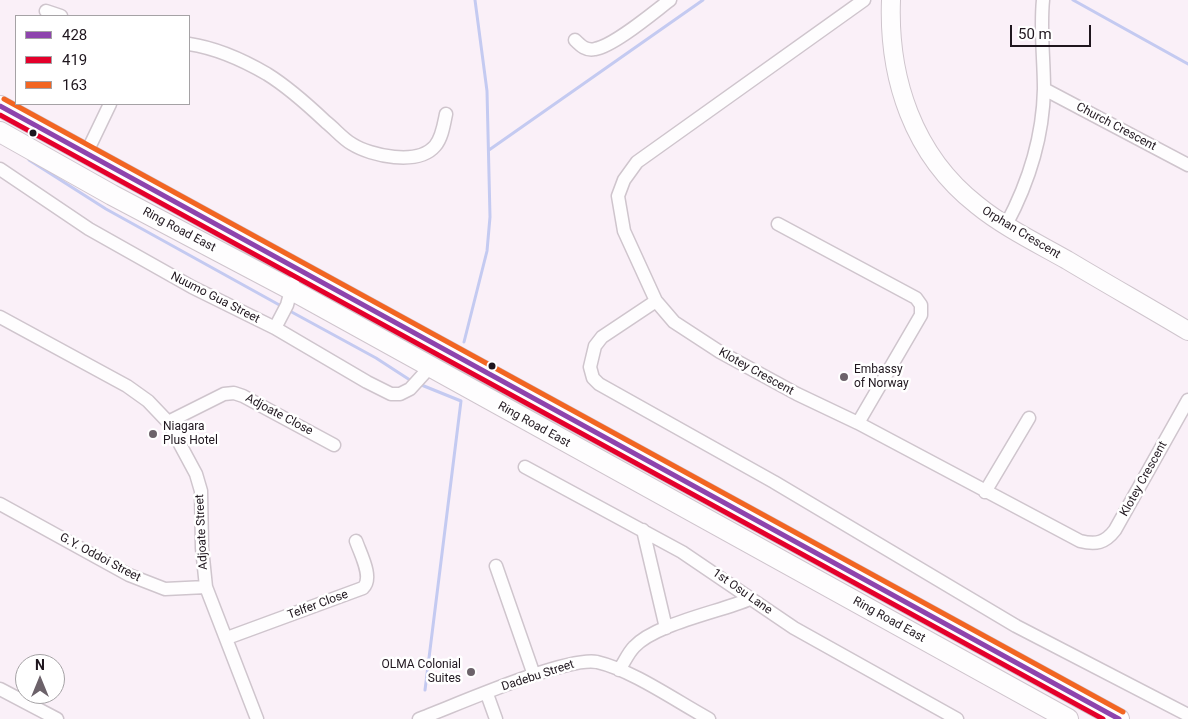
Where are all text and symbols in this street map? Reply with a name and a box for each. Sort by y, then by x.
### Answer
legend [15,15,190,105]
scale bar [1013,15,1094,47]
text: 50 m [1018,25,1052,43]
text: 428 [62,26,87,44]
text: 419 [62,51,87,69]
text: 163 [62,76,87,94]
street label: Church Crescent [1074,100,1158,154]
unlabelled marker [28,128,38,138]
street label: Orphan Crescent [979,204,1063,262]
street label: Ring Road East [140,205,218,255]
street label: Nuumo Gua Street [168,269,262,327]
street label: Klotey Crescent [716,345,796,399]
unlabelled marker [487,361,497,371]
place label: Embassy of Norway [854,363,909,391]
marker: Embassy of Norway [838,371,850,383]
street label: Adjoate Close [243,391,315,439]
street label: Ring Road East [495,399,573,451]
place label: Niagara Plus Hotel [163,420,218,448]
marker: Niagara Plus Hotel [147,428,159,440]
street label: Klotey Crescent [1117,439,1171,519]
street label: Adjoate Street [193,494,211,570]
street label: G.Y. Oddoi Street [57,531,143,585]
street label: 1st Osu Lane [709,566,775,618]
street label: Telfer Close [286,587,350,623]
street label: Ring Road East [850,594,928,646]
north arrow [15,654,65,704]
text: N [35,657,45,673]
street label: Dadebu Street [500,657,576,695]
place label: OLMA Colonial Suites [381,658,461,686]
marker: OLMA Colonial Suites [465,666,477,678]

